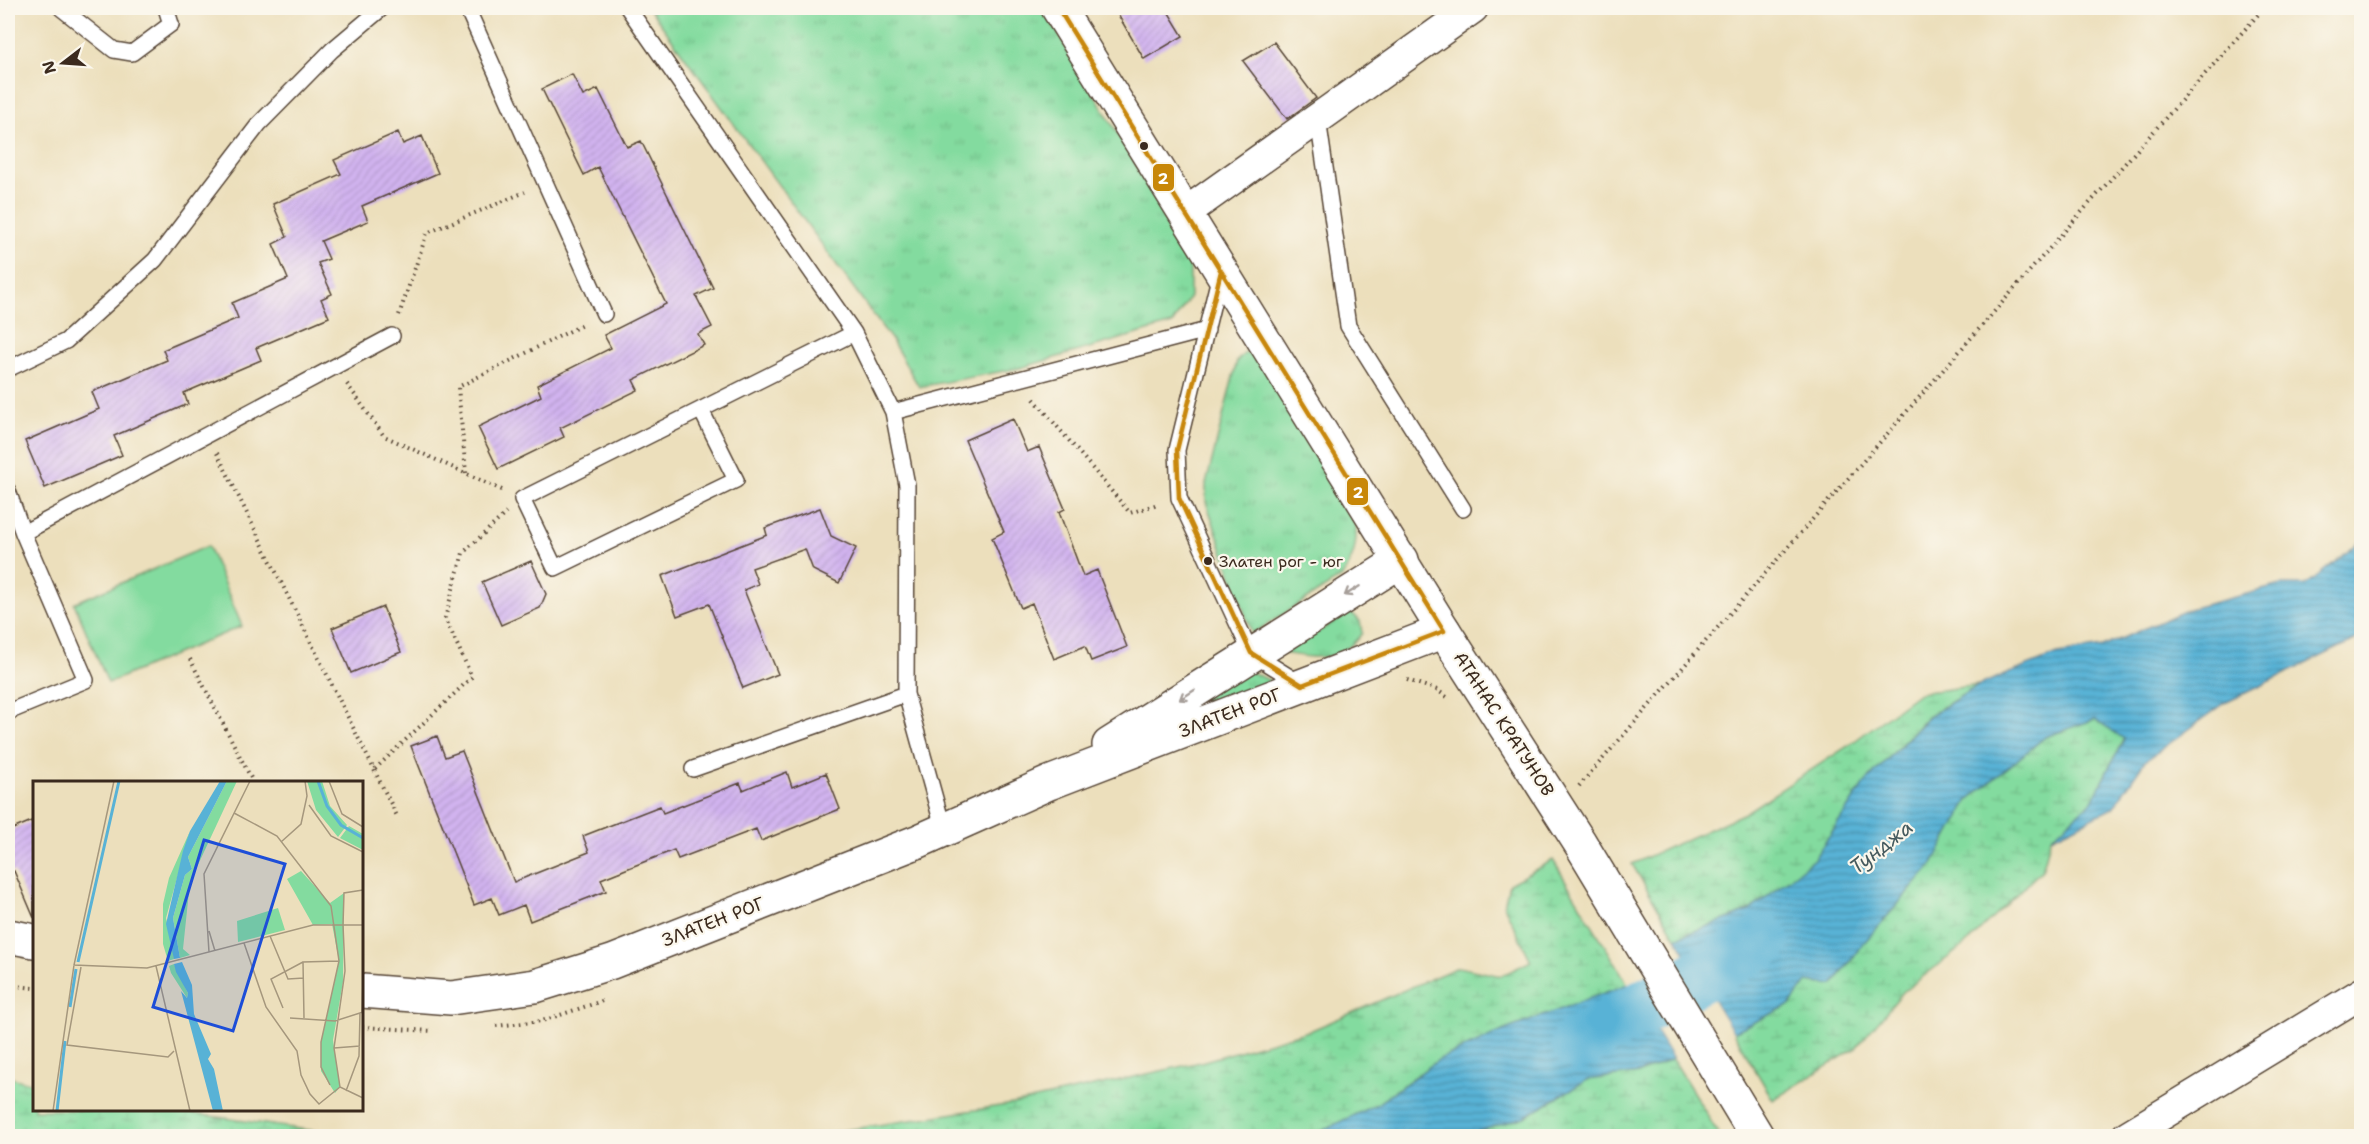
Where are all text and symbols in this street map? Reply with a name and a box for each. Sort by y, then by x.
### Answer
north arrow [33,33,93,93]
text: N [37,58,61,76]
unlabelled marker [1138,140,1150,152]
line badge: 2 [1152,163,1175,192]
text: 2 [1157,168,1169,189]
line badge: 2 [1346,477,1369,506]
text: 2 [1352,482,1364,503]
place label: Златен рог - юг [1219,551,1344,572]
marker: Златен рог - юг [1202,555,1214,567]
one-way arrow [1344,586,1361,598]
street label: АТАНАС КРАТУНОВ [1448,647,1560,801]
street label: ЗЛАТЕН РОГ [1176,682,1285,743]
one-way arrow [1179,689,1195,701]
inset map [33,781,363,1111]
water label: Тунджа [1844,814,1918,880]
street label: ЗЛАТЕН РОГ [659,891,768,952]

